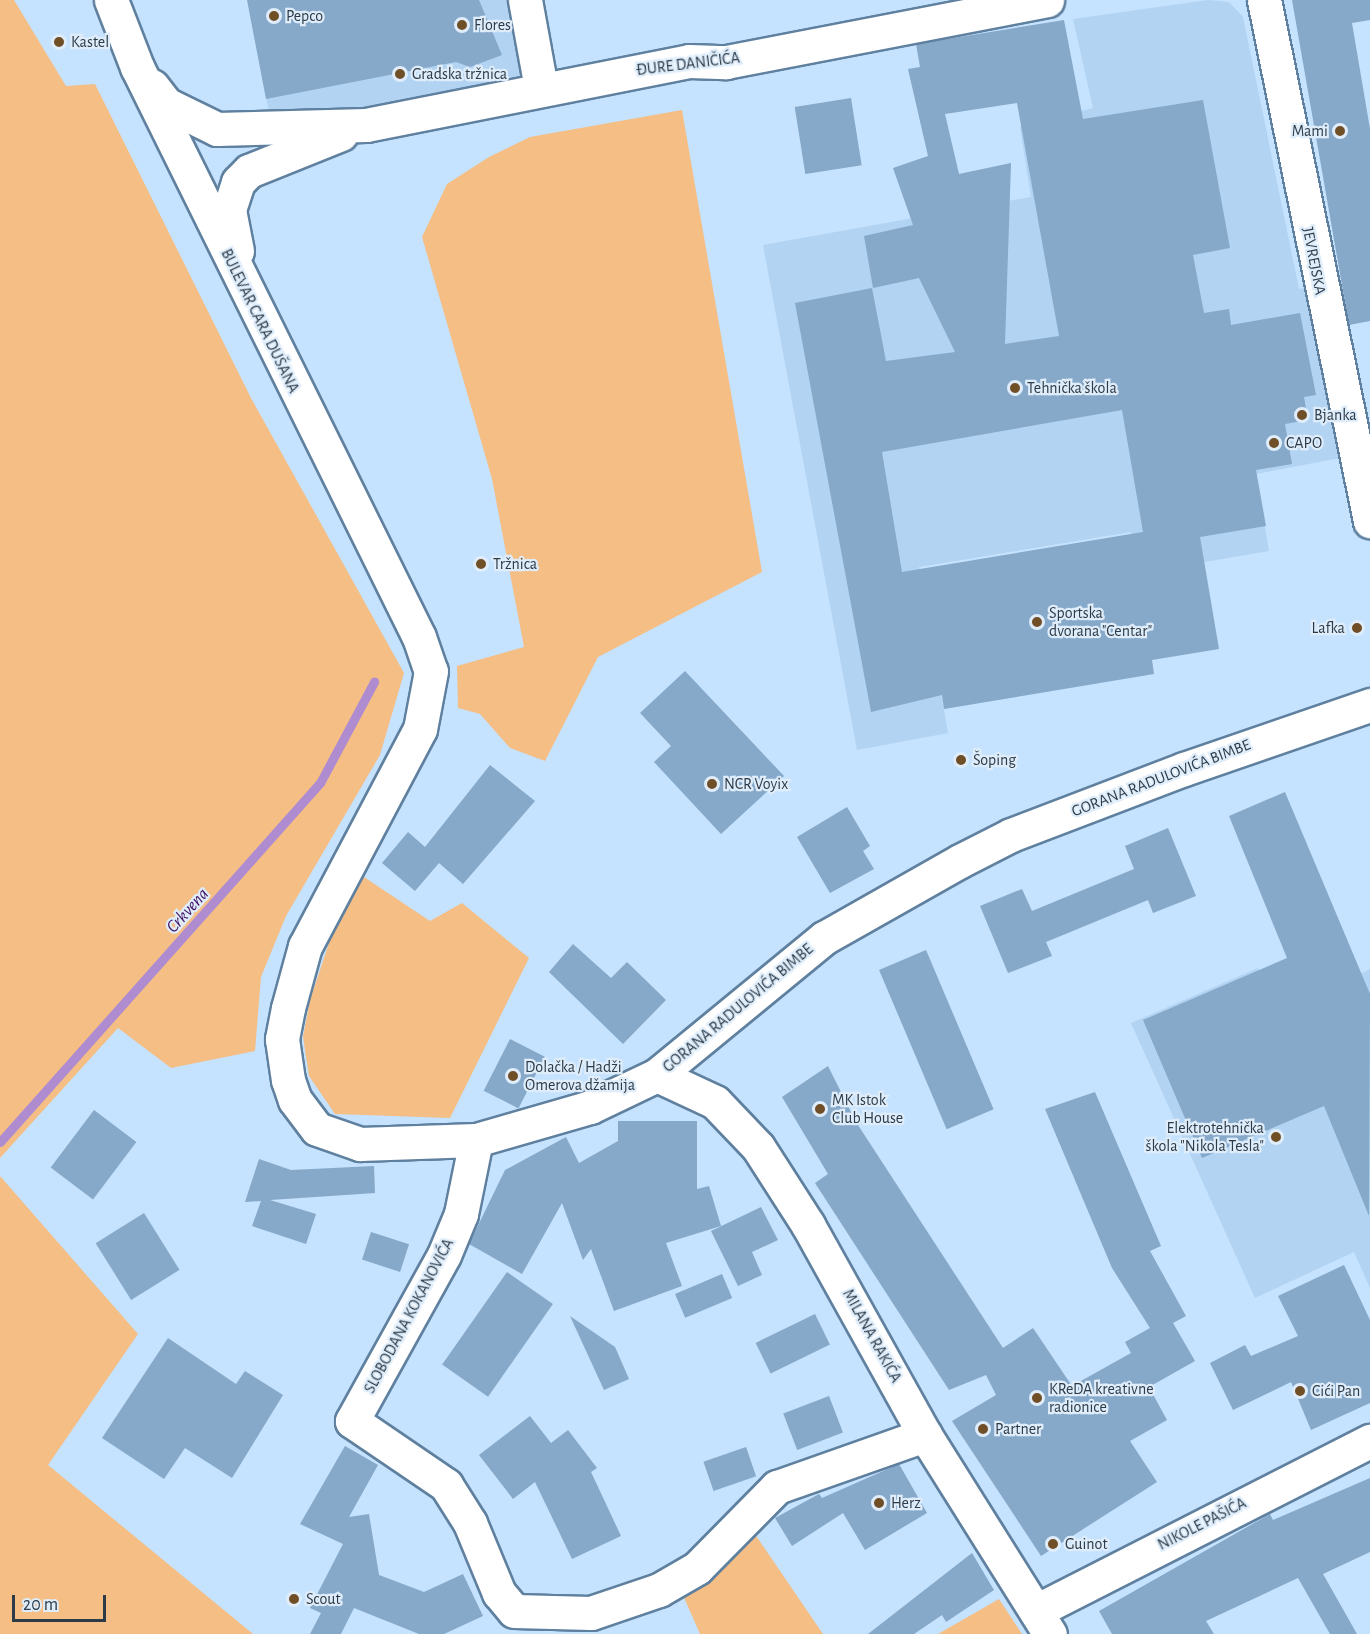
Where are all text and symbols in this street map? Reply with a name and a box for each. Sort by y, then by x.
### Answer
place label: Pepco [286,6,323,26]
marker: Pepco [267,9,281,23]
place label: Flores [474,15,511,35]
marker: Flores [455,18,469,32]
place label: Kastel [71,32,109,52]
marker: Kastel [52,35,66,49]
street label: ĐURE DANIČIĆA [635,48,741,80]
place label: Gradska tržnica [412,64,507,84]
marker: Gradska tržnica [393,67,407,81]
place label: Mami [1292,121,1328,141]
marker: Mami [1333,124,1347,138]
street label: JEVREJSKA [1298,225,1330,297]
street label: BULEVAR CARA DUŠANA [217,246,303,396]
place label: Tehnička škola [1027,378,1117,398]
marker: Tehnička škola [1008,381,1022,395]
place label: Bjanka [1314,405,1357,425]
marker: Bjanka [1295,408,1309,422]
place label: CAPO [1286,433,1322,453]
marker: CAPO [1267,436,1281,450]
place label: Tržnica [493,554,537,574]
marker: Tržnica [474,557,488,571]
place label: Sportska dvorana "Centar" [1049,603,1152,641]
marker: Sportska dvorana "Centar" [1030,615,1044,629]
place label: Lafka [1312,618,1345,638]
marker: Lafka [1350,621,1364,635]
street label: GORANA RADULOVIĆA BIMBE [1069,735,1253,821]
place label: Šoping [973,750,1016,770]
marker: Šoping [954,753,968,767]
place label: NCR Voyix [724,774,788,794]
marker: NCR Voyix [705,777,719,791]
water label: Crkvena [162,884,214,938]
street label: GORANA RADULOVIĆA BIMBE [659,940,817,1076]
place label: Dolačka / Hadži Omerova džamija [525,1057,635,1095]
marker: Dolačka / Hadži Omerova džamija [506,1069,520,1083]
place label: MK Istok Club House [832,1090,903,1128]
marker: MK Istok Club House [813,1102,827,1116]
place label: Elektrotehnička škola "Nikola Tesla" [1146,1118,1264,1156]
marker: Elektrotehnička škola "Nikola Tesla" [1269,1130,1283,1144]
street label: SLOBODANA KOKANOVIĆA [360,1235,458,1397]
street label: MILANA RAKIĆA [838,1286,906,1386]
place label: KReDA kreativne radionice [1049,1379,1154,1417]
place label: Cići Pan [1312,1381,1360,1401]
marker: Cići Pan [1293,1384,1307,1398]
marker: KReDA kreativne radionice [1030,1391,1044,1405]
place label: Partner [995,1419,1041,1439]
marker: Partner [976,1422,990,1436]
place label: Herz [891,1493,921,1513]
street label: NIKOLE PAŠIĆA [1155,1493,1249,1555]
marker: Herz [872,1496,886,1510]
place label: Guinot [1065,1534,1108,1554]
marker: Guinot [1046,1537,1060,1551]
scale bar [15,1583,110,1621]
place label: Scout [306,1589,341,1609]
marker: Scout [287,1592,301,1606]
text: 20 m [23,1596,58,1614]

